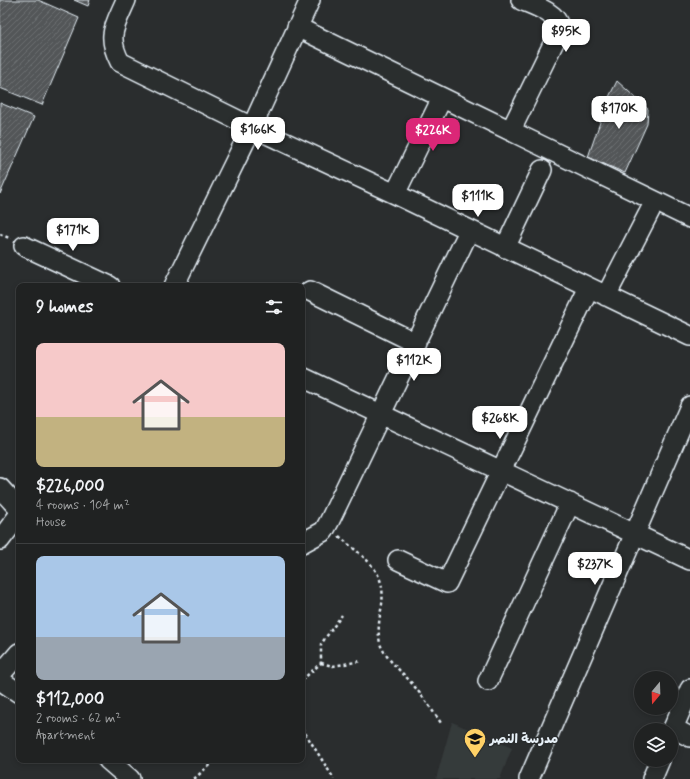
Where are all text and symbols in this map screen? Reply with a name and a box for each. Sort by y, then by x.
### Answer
pin: $95K [542,19,590,53]
text: $95K [551,23,581,40]
pin: $170K [591,96,647,130]
text: $170K [601,100,638,117]
pin: $166K [230,117,286,151]
pin: $226K [405,118,461,152]
text: $166K [240,121,276,138]
text: $226K [415,122,451,139]
pin: $111K [450,184,506,218]
text: $111K [461,188,495,205]
pin: $171K [45,218,101,252]
text: $171K [56,222,90,239]
text: 9 homes [36,296,93,318]
icon: filters [263,296,285,318]
pin: $112K [386,348,442,382]
text: $112K [396,352,432,369]
icon: home [125,369,197,441]
pin: $268K [472,406,528,440]
text: $268K [481,410,519,427]
text: $226,000 [36,475,104,497]
text: 4 rooms · 104 m² [36,497,130,514]
text: House [36,514,67,531]
pin: $237K [567,552,623,586]
text: $237K [577,556,613,573]
icon: home [125,582,197,654]
north arrow [634,671,678,715]
map controls [634,671,678,767]
text: $112,000 [36,688,104,710]
text: 2 rooms · 62 m² [36,710,121,727]
button: layers [634,723,678,767]
school or university icon: مدرسة النصر [462,726,488,759]
text: Apartment [36,727,95,744]
place label: مدرسة النصر [488,731,559,748]

